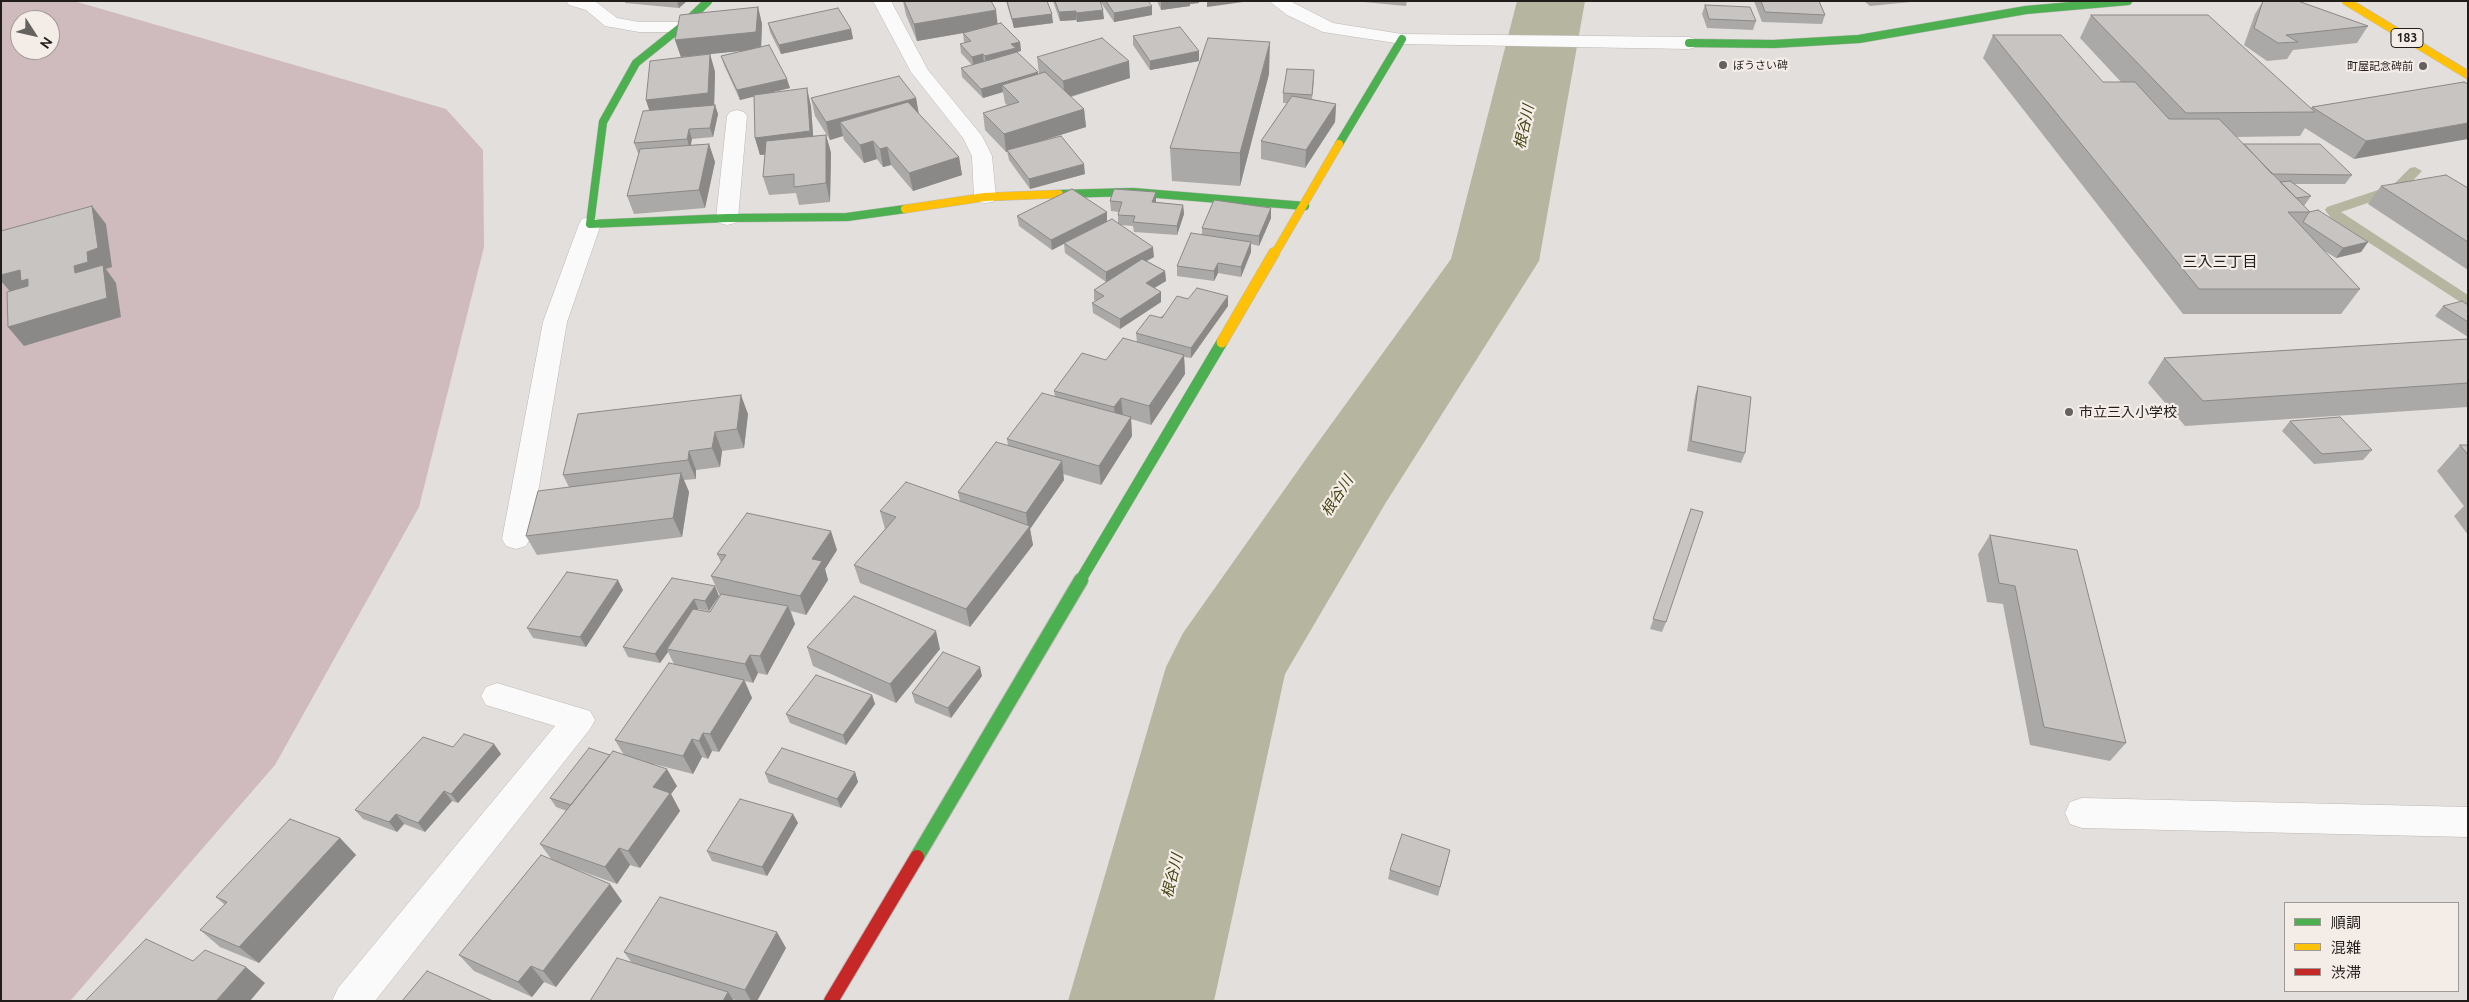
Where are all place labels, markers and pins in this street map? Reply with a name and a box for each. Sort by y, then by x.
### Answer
place label: ぼうさい碑 [1733,58,1788,72]
marker: ぼうさい碑 [1717,59,1729,71]
place label: 町屋記念碑前 [2347,59,2413,73]
marker: 町屋記念碑前 [2417,60,2429,72]
place label: 市立三入小学校 [2079,404,2177,420]
marker: 市立三入小学校 [2063,406,2075,418]

